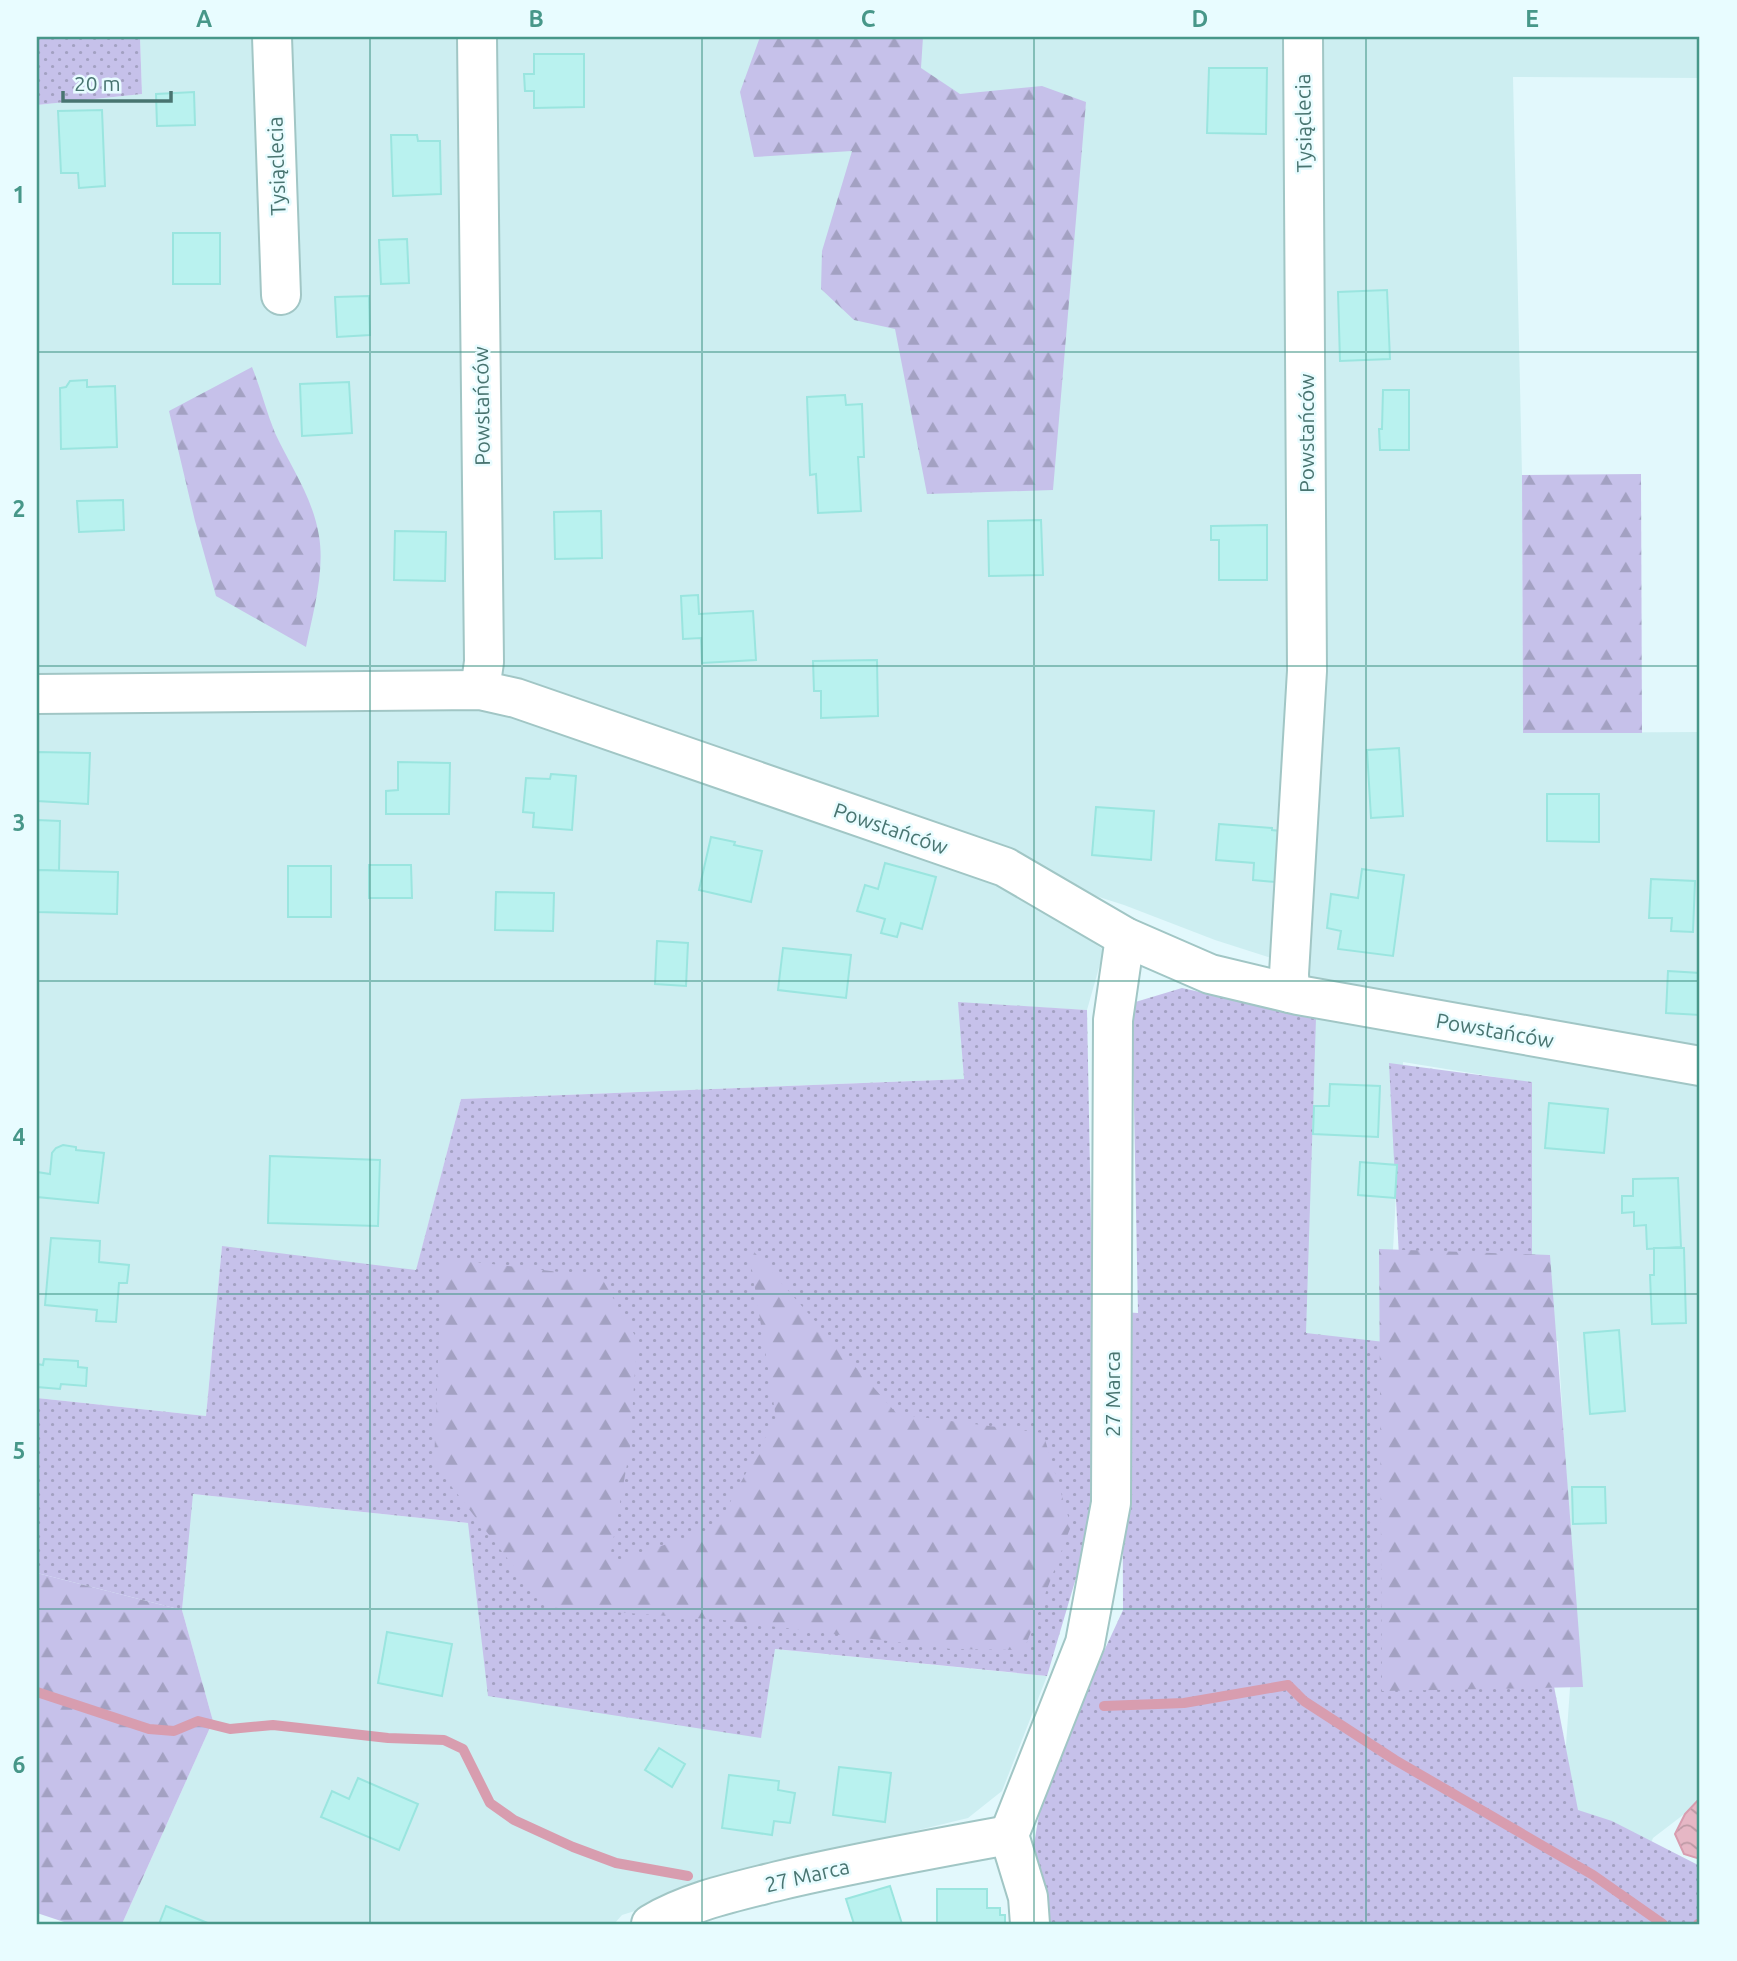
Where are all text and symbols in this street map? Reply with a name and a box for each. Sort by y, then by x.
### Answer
text: A [196,6,212,31]
text: B [528,6,544,31]
text: C [861,6,876,31]
text: D [1192,6,1208,31]
text: E [1525,6,1539,31]
scale bar [63,60,172,104]
text: 20 m [74,71,121,95]
street label: Tysiąclecia [1290,73,1316,173]
street label: Tysiąclecia [262,116,290,216]
text: 1 [13,182,25,207]
street label: Powstańców [468,346,494,466]
street label: Powstańców [1294,373,1318,493]
text: 2 [13,496,25,521]
street label: Powstańców [831,797,951,859]
text: 3 [13,810,25,835]
street label: Powstańców [1434,1008,1556,1052]
text: 4 [13,1124,26,1149]
street label: 27 Marca [1100,1351,1124,1437]
text: 5 [13,1438,25,1463]
text: 6 [13,1752,26,1777]
street label: 27 Marca [762,1854,852,1896]

